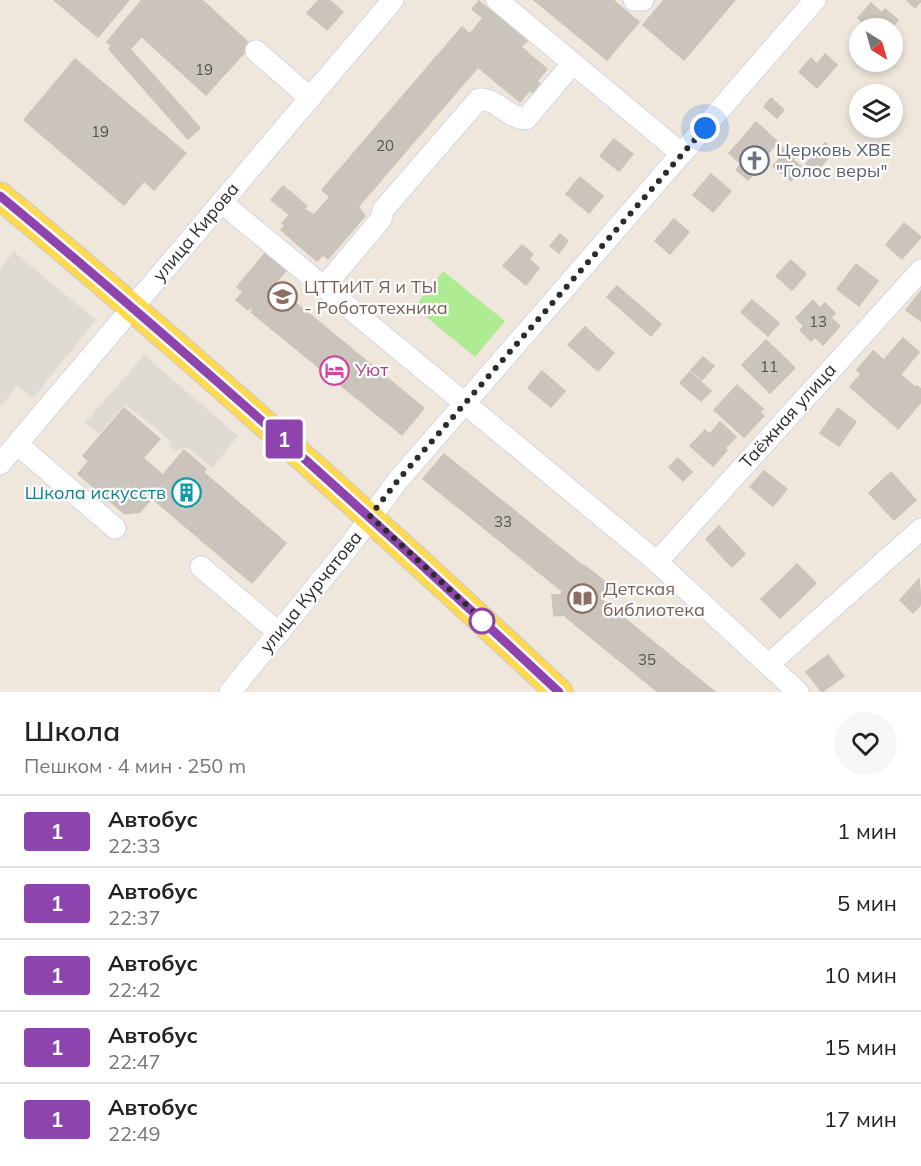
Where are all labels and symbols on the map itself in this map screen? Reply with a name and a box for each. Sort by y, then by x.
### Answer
north arrow [849,18,903,72]
house number: 19 [195,60,213,79]
your location [690,113,720,143]
house number: 19 [91,122,109,141]
house number: 20 [376,136,394,155]
place label: Церковь ХВЕ "Голос веры" [776,138,891,182]
church icon: Церковь ХВЕ "Голос веры" [739,144,771,176]
street label: улица Кирова [148,177,244,286]
place label: ЦТТиИТ Я и ТЫ - Робототехника [304,275,448,319]
school or university icon: ЦТТиИТ Я и ТЫ - Робототехника [267,281,299,313]
house number: 13 [809,312,827,331]
hotel icon: Уют [318,354,350,386]
house number: 11 [760,357,778,376]
place label: Уют [354,358,389,381]
street label: Таёжная улица [734,358,841,473]
line badge: 1 [264,420,304,458]
building icon: Школа искусств [171,477,203,509]
place label: Школа искусств [25,481,166,504]
house number: 33 [494,512,512,531]
street label: улица Курчатова [254,526,367,657]
place label: Детская библиотека [603,577,705,621]
library icon: Детская библиотека [566,583,598,615]
unlabelled marker [469,608,495,634]
house number: 35 [638,650,656,669]

